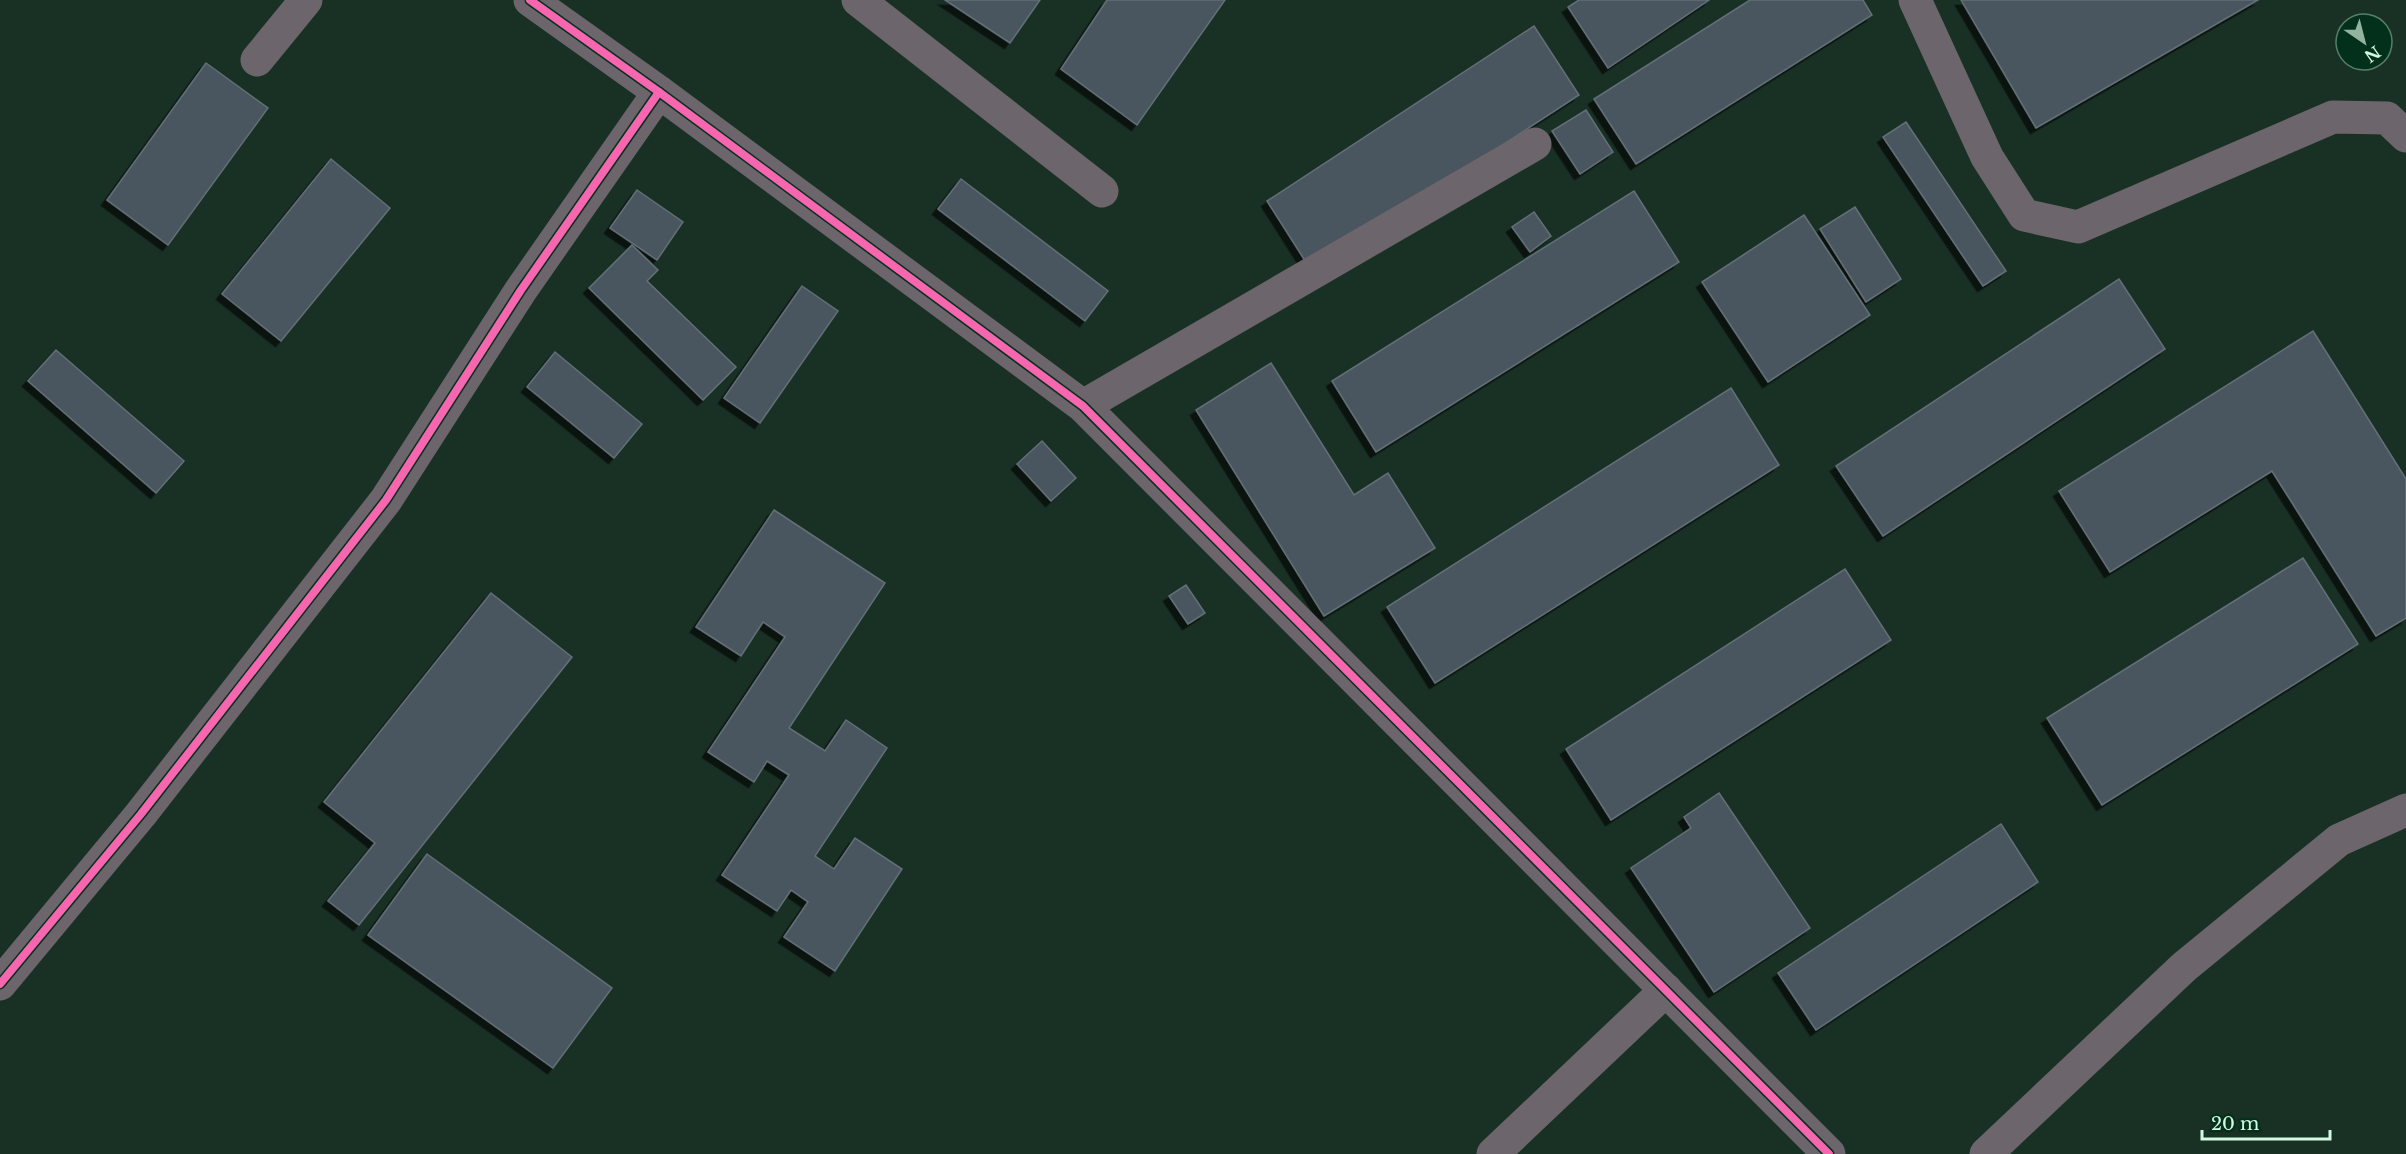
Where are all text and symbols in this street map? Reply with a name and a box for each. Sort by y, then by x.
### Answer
north arrow [2334,12,2394,72]
text: N [2361,42,2385,67]
scale bar [2202,1103,2330,1141]
text: 20 m [2211,1113,2259,1135]

